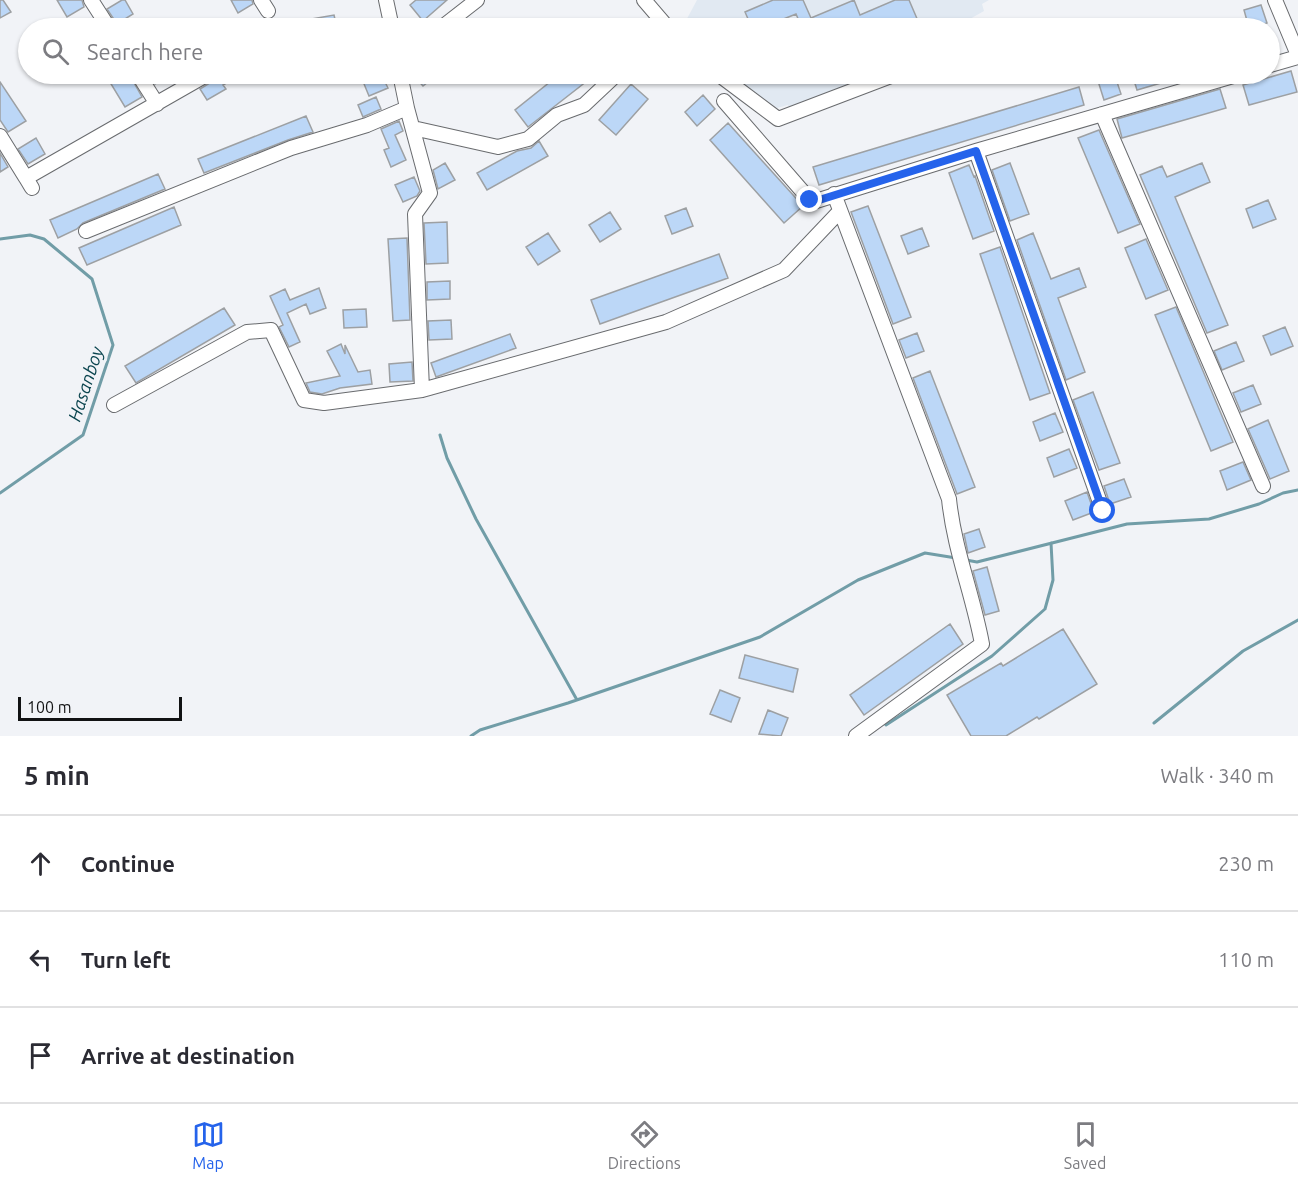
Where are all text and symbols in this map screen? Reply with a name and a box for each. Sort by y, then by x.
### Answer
search box [18,18,1280,84]
icon: search [39,35,72,68]
text: Search here [87,39,203,64]
route end [796,186,822,212]
water label: Hasanboy [64,344,107,424]
route start [1089,497,1115,523]
scale bar [18,694,182,722]
text: 100 m [27,698,72,716]
text: 5 min [24,761,90,790]
text: Walk · 340 m [1161,764,1274,787]
icon: ahead [24,847,57,880]
text: Continue [81,851,175,876]
text: 230 m [1218,852,1274,875]
icon: left [24,943,57,976]
text: Turn left [81,947,171,972]
text: 110 m [1218,948,1274,971]
icon: arrive [24,1039,57,1072]
text: Arrive at destination [81,1043,295,1068]
tab: Map [192,1118,225,1172]
tab: Directions [608,1118,681,1172]
tab: Saved [1064,1118,1106,1172]

